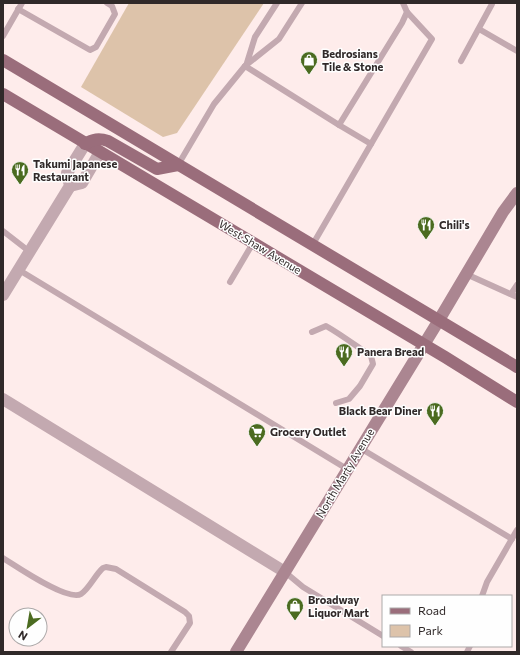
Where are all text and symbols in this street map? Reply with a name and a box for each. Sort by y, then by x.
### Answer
place label: Bedrosians Tile & Stone [322,47,384,73]
shop icon: Bedrosians Tile & Stone [299,50,319,75]
place label: Takumi Japanese Restaurant [33,157,117,183]
restaurant icon: Takumi Japanese Restaurant [10,160,30,185]
restaurant icon: Chili's [416,215,436,240]
street label: West Shaw Avenue [217,217,304,276]
place label: Chili's [439,218,470,231]
restaurant icon: Panera Bread [334,342,354,367]
place label: Panera Bread [357,345,424,358]
restaurant icon: Black Bear Diner [425,401,445,426]
place label: Black Bear Diner [339,404,422,417]
supermarket icon: Grocery Outlet [247,422,267,447]
place label: Grocery Outlet [270,425,346,438]
street label: North Marty Avenue [313,426,376,520]
place label: Broadway Liquor Mart [308,593,369,619]
legend [382,595,512,647]
shop icon: Broadway Liquor Mart [285,596,305,621]
text: Road [418,603,446,617]
north arrow [8,607,48,647]
text: Park [418,623,444,637]
text: N [16,628,29,644]

